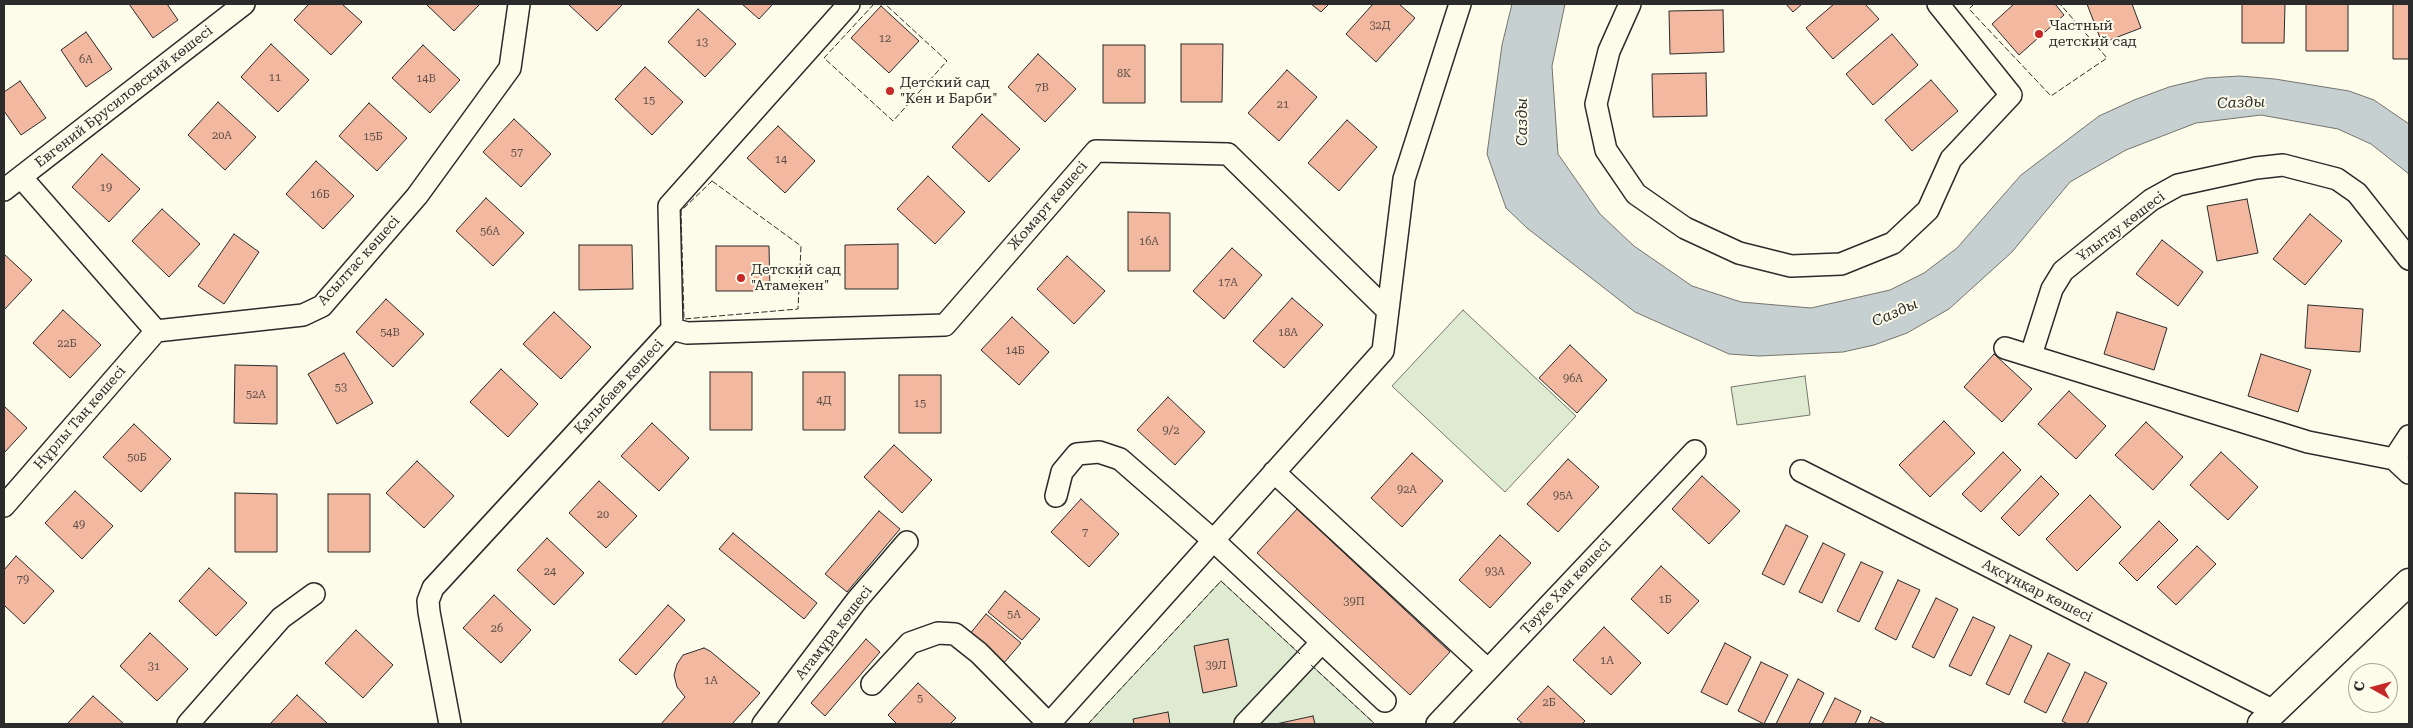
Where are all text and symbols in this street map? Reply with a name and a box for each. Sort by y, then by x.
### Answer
place label: Частный детский сад [2049,18,2137,50]
house number: 32Д [1369,19,1391,33]
street label: Евгений Брусиловский көшесі [32,22,216,172]
marker: Частный детский сад [2033,28,2045,40]
house number: 12 [879,32,891,46]
house number: 13 [696,36,708,50]
house number: 6А [79,53,93,67]
house number: 8К [1117,67,1131,81]
house number: 11 [269,71,281,85]
house number: 14В [416,72,436,86]
place label: Детский сад "Кен и Барби" [900,75,997,108]
house number: 7В [1035,81,1049,95]
marker: Детский сад "Кен и Барби" [884,85,896,97]
water label: Сазды [2217,93,2265,113]
house number: 15 [643,94,655,108]
house number: 21 [1277,98,1289,112]
water label: Сазды [1514,98,1532,146]
house number: 20А [212,129,232,143]
house number: 15Б [363,130,383,144]
house number: 57 [511,146,523,160]
house number: 14 [775,153,787,167]
street label: Жомарт көшесі [1005,158,1091,254]
house number: 19 [100,181,112,195]
house number: 16Б [310,188,330,202]
street label: Ұлытау көшесі [2074,188,2168,266]
street label: Асылтас көшесі [314,213,404,309]
house number: 56А [480,225,500,239]
house number: 16А [1139,235,1159,249]
place label: Детский сад "Атамекен" [751,262,841,294]
marker: Детский сад "Атамекен" [735,272,747,284]
house number: 17А [1218,276,1238,290]
water label: Сазды [1869,295,1921,331]
house number: 54В [380,326,400,340]
house number: 18А [1278,326,1298,340]
street label: Қалыбаев көшесі [571,336,667,438]
house number: 22Б [57,337,77,351]
house number: 14Б [1005,344,1025,358]
street label: Нұрлы Таң көшесі [31,363,129,473]
house number: 96А [1563,372,1583,386]
house number: 53 [335,381,347,395]
house number: 52А [246,388,266,402]
house number: 4Д [817,394,831,408]
house number: 15 [914,397,926,411]
house number: 9/2 [1163,424,1179,438]
house number: 50Б [127,451,147,465]
house number: 92А [1397,483,1417,497]
house number: 95А [1553,489,1573,503]
house number: 20 [597,508,609,522]
house number: 49 [73,518,85,532]
house number: 7 [1082,526,1088,540]
street label: Тәуке Хан көшесі [1517,536,1615,638]
street label: Ақсұңқар көшесі [1979,556,2095,626]
house number: 24 [544,565,556,579]
house number: 93А [1485,565,1505,579]
house number: 79 [17,573,29,587]
street label: Атамұра көшесі [792,583,876,683]
house number: 1Б [1658,593,1672,607]
house number: 39П [1343,595,1365,609]
house number: 5А [1007,608,1021,622]
house number: 26 [491,622,503,636]
house number: 1А [1600,654,1614,668]
house number: 39Л [1205,659,1227,673]
house number: 31 [148,660,160,674]
north arrow [2348,663,2398,713]
house number: 1А [704,674,718,688]
text: С [2351,680,2368,692]
house number: 5 [917,692,923,706]
house number: 2Б [1542,696,1556,710]

